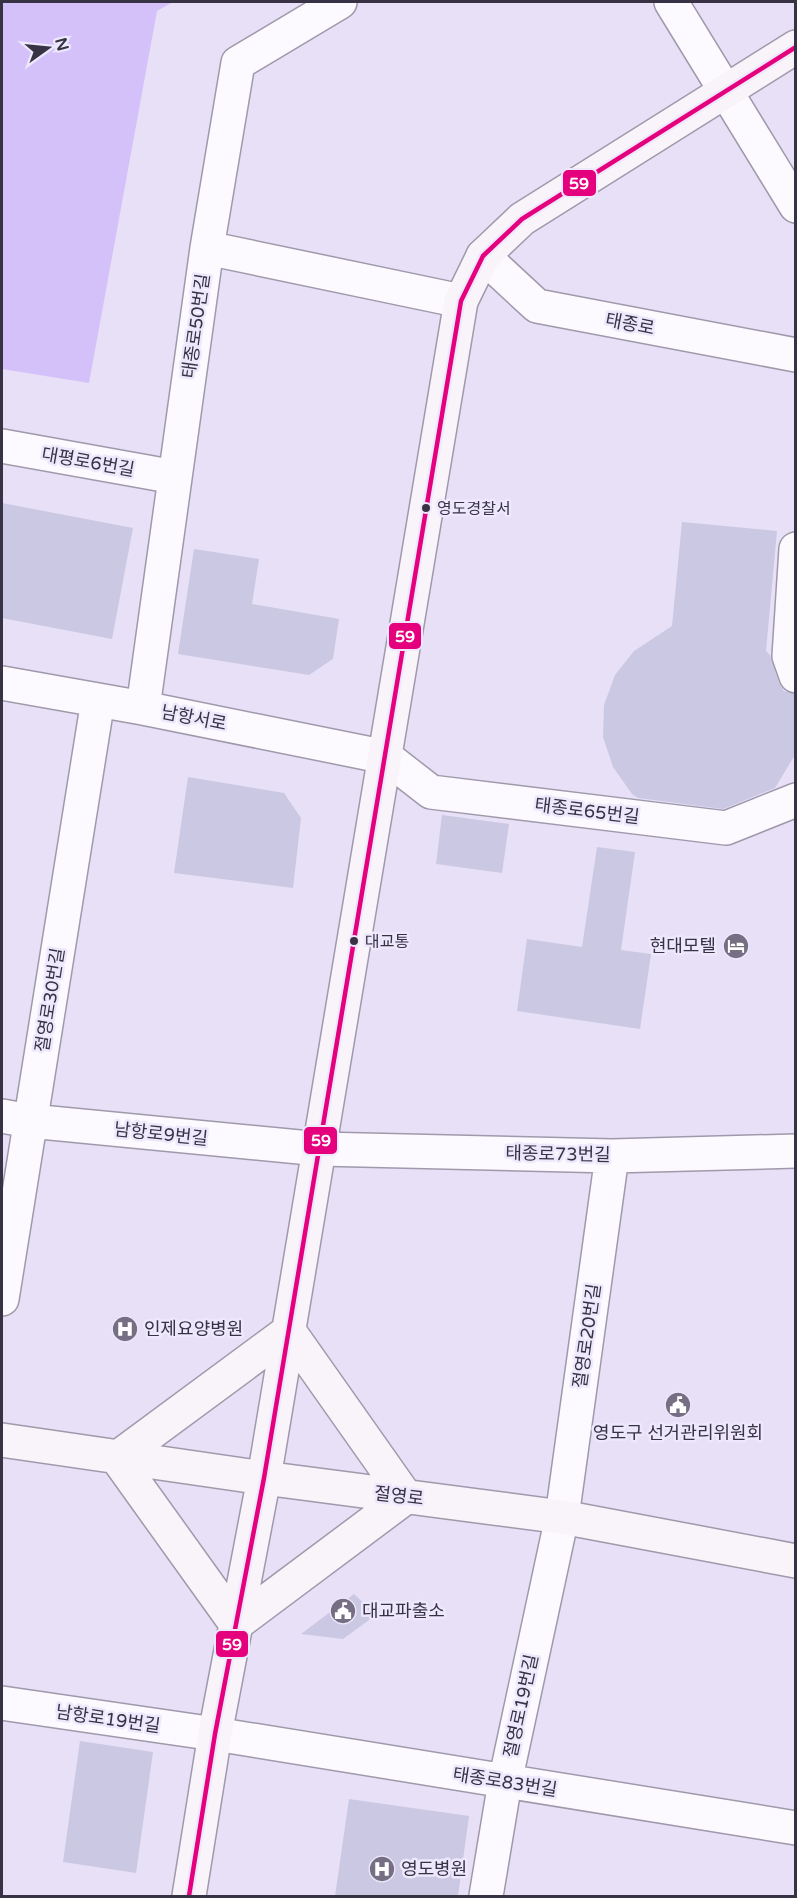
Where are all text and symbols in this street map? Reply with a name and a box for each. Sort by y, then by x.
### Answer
north arrow [18,18,78,78]
text: N [50,36,73,53]
line badge: 59 [562,169,597,197]
text: 59 [569,174,589,194]
street label: 태종로50번길 [178,272,214,380]
street label: 태종로 [604,308,656,340]
street label: 대평로6번길 [40,443,136,481]
place label: 영도경찰서 [437,499,511,519]
marker: 영도경찰서 [420,502,432,514]
line badge: 59 [388,622,422,650]
text: 59 [395,627,415,647]
street label: 남항서로 [159,701,229,735]
street label: 태종로65번길 [533,794,641,828]
hotel icon: 현대모텔 [721,931,751,961]
place label: 대교통 [365,932,409,952]
marker: 대교통 [348,935,360,947]
place label: 현대모텔 [650,935,716,957]
street label: 절영로30번길 [31,946,69,1054]
street label: 남항로9번길 [113,1118,209,1150]
line badge: 59 [303,1126,338,1155]
text: 59 [311,1131,331,1151]
street label: 태종로73번길 [505,1142,611,1166]
street label: 절영로20번길 [569,1282,605,1390]
hospital icon: 인제요양병원 [110,1314,140,1344]
place label: 인제요양병원 [144,1318,243,1340]
public building icon: 영도구 선거관리위원회 [663,1390,693,1420]
place label: 영도구 선거관리위원회 [593,1422,763,1444]
street label: 절영로 [373,1482,425,1510]
public building icon: 대교파출소 [328,1596,358,1626]
place label: 대교파출소 [362,1600,445,1622]
line badge: 59 [215,1630,249,1658]
text: 59 [222,1635,242,1655]
street label: 절영로19번길 [499,1652,543,1760]
street label: 남항로19번길 [54,1701,162,1737]
street label: 태종로83번길 [451,1763,559,1801]
hospital icon: 영도병원 [367,1854,397,1884]
place label: 영도병원 [401,1858,467,1880]

